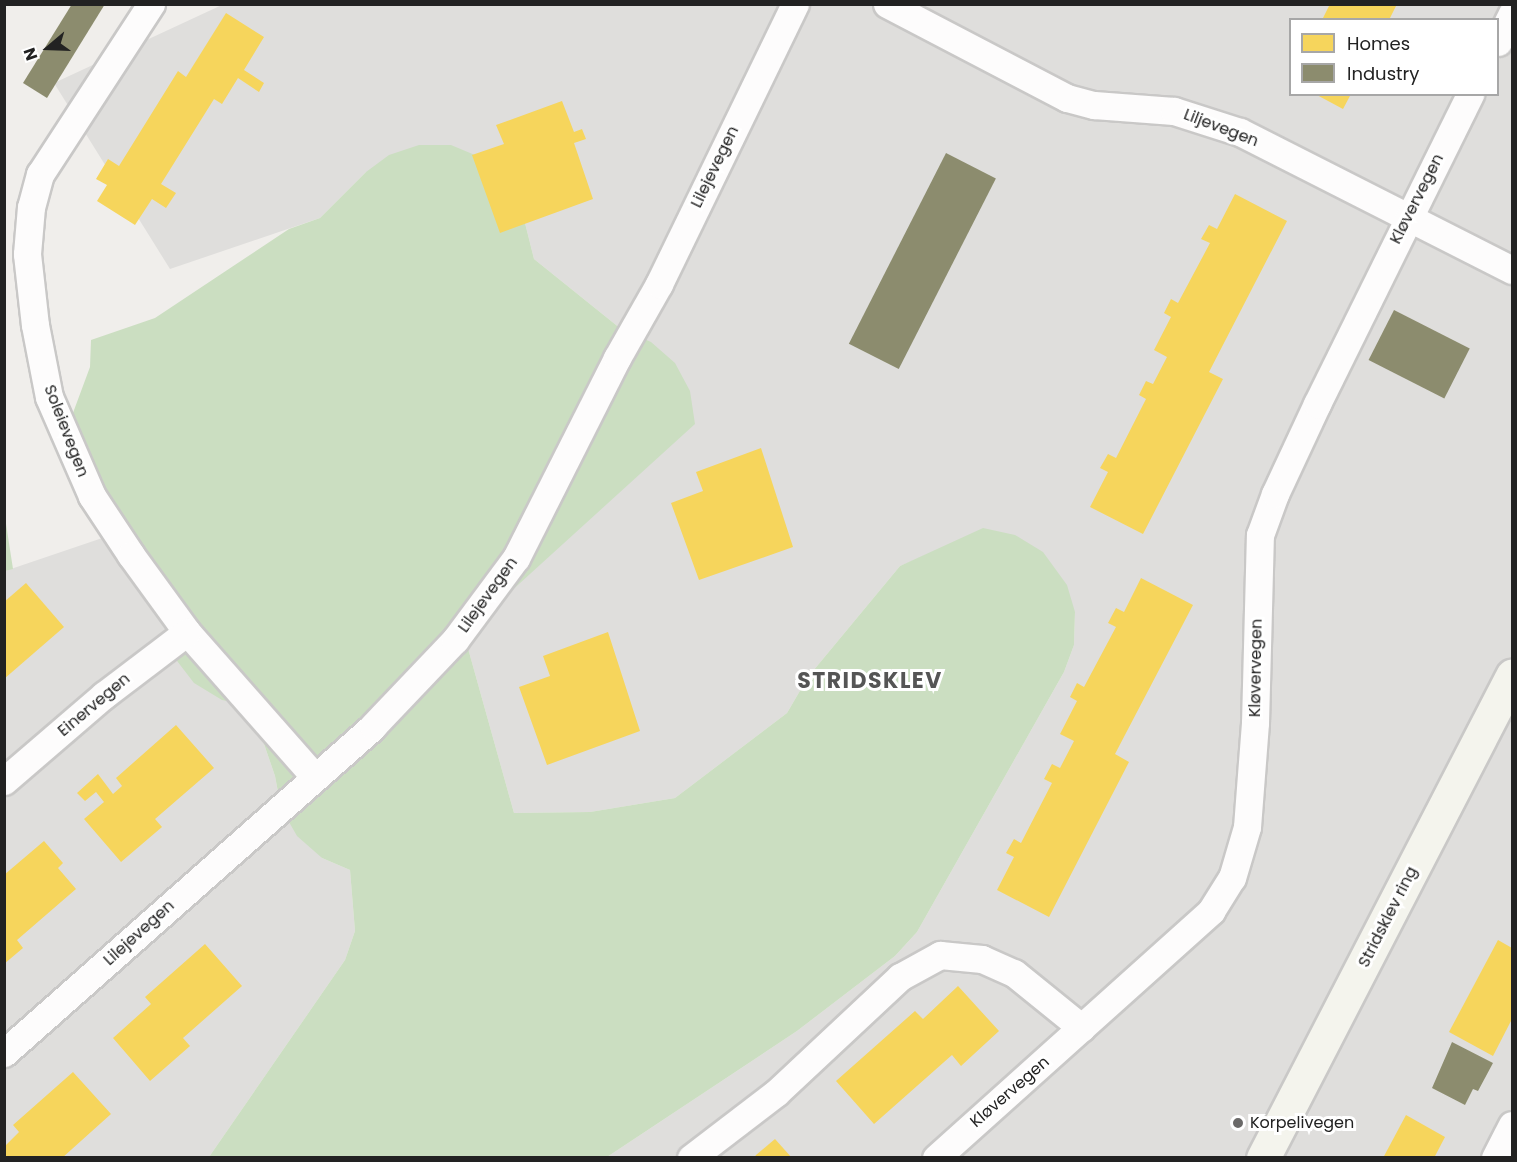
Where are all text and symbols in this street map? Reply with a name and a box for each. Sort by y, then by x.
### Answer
north arrow [18,18,78,78]
legend [1289,18,1499,96]
text: Homes [1347,31,1410,56]
text: N [18,45,43,63]
text: Industry [1347,61,1419,86]
street label: Liljevegen [1181,105,1261,151]
street label: Lilejevegen [687,123,743,211]
street label: Kløvervegen [1386,151,1448,247]
street label: Soleievegen [40,382,92,480]
street label: Lilejevegen [454,554,522,636]
street label: Kløvervegen [1246,619,1266,717]
district label: STRIDSKLEV [797,668,943,694]
street label: Einervegen [54,669,134,741]
street label: Stridsklev ring [1354,863,1422,971]
street label: Lilejevegen [100,896,178,970]
street label: Kløvervegen [967,1052,1053,1132]
place label: Korpelivegen [1250,1113,1354,1133]
marker: Korpelivegen [1231,1116,1245,1130]

